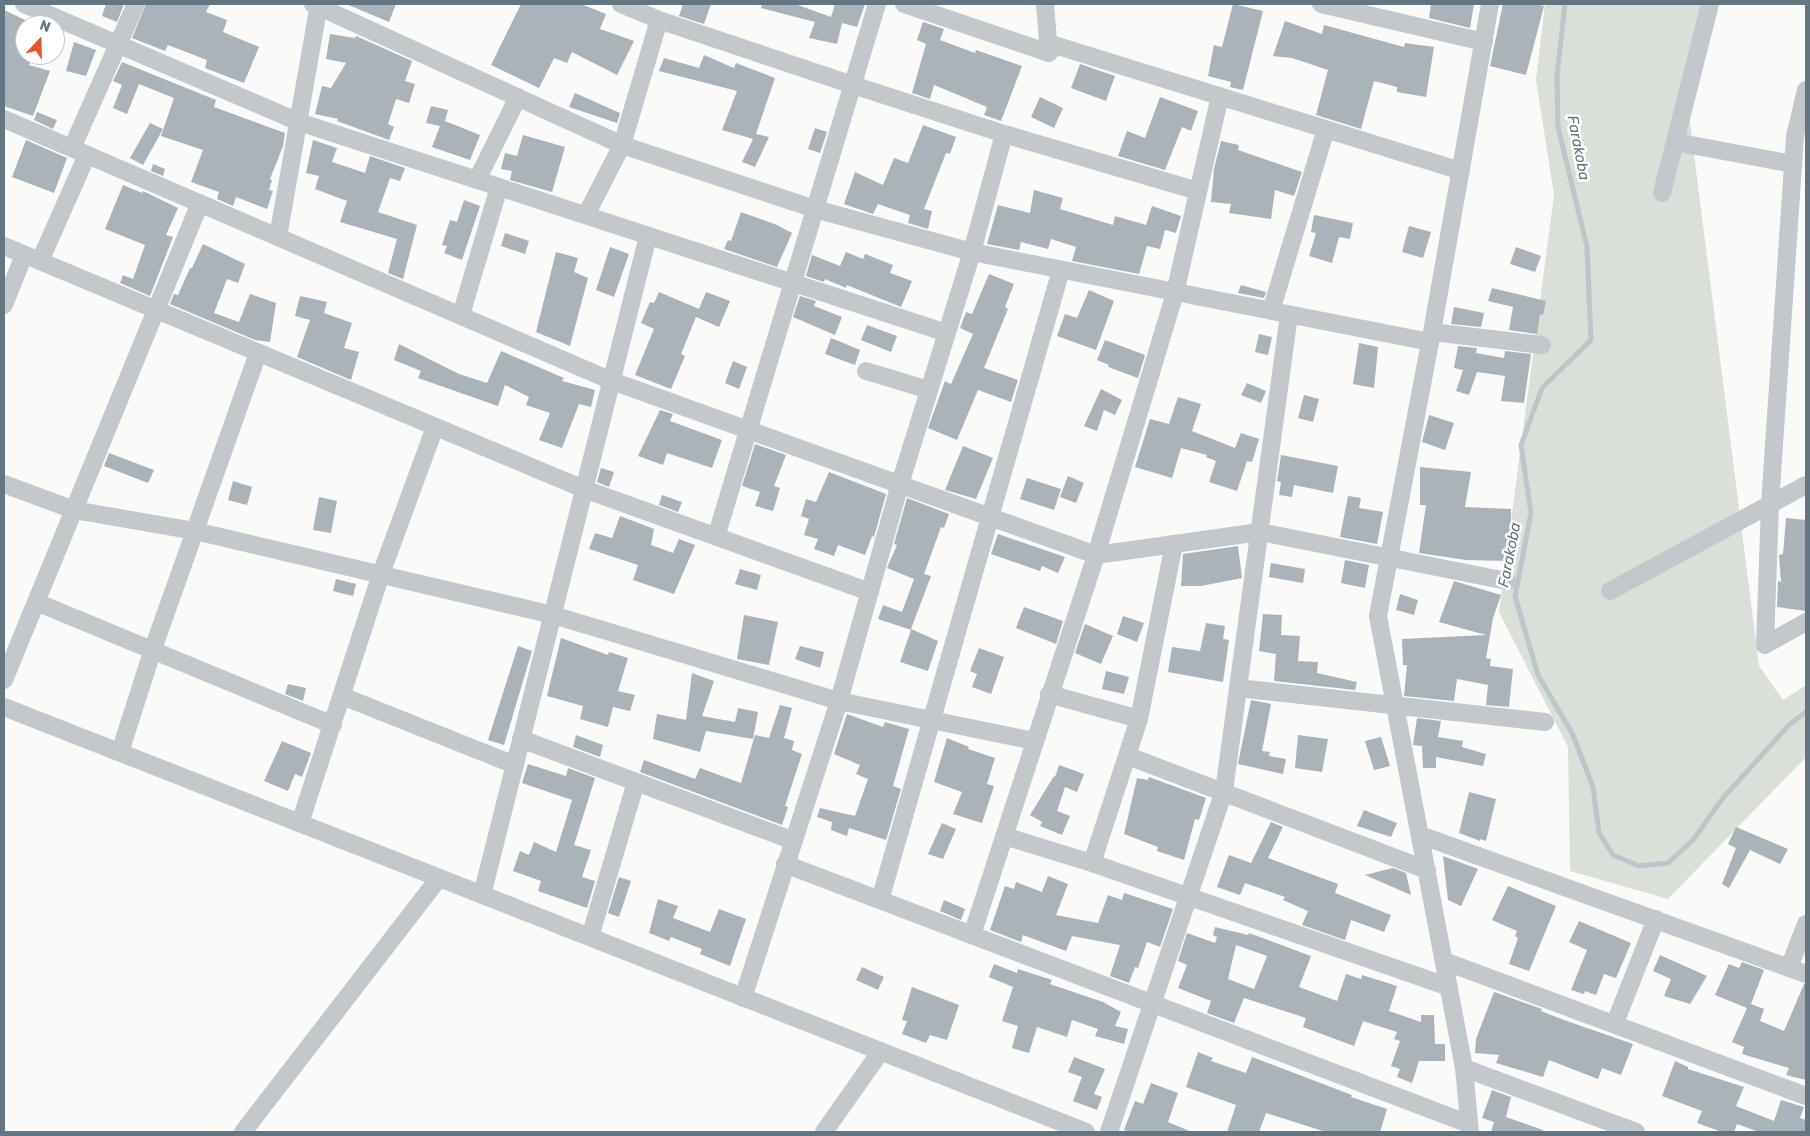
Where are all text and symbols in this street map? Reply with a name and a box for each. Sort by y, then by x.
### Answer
north arrow [15,15,65,65]
text: N [37,17,53,36]
water label: Farakoba [1563,114,1593,182]
water label: Farakoba [1495,521,1525,589]

